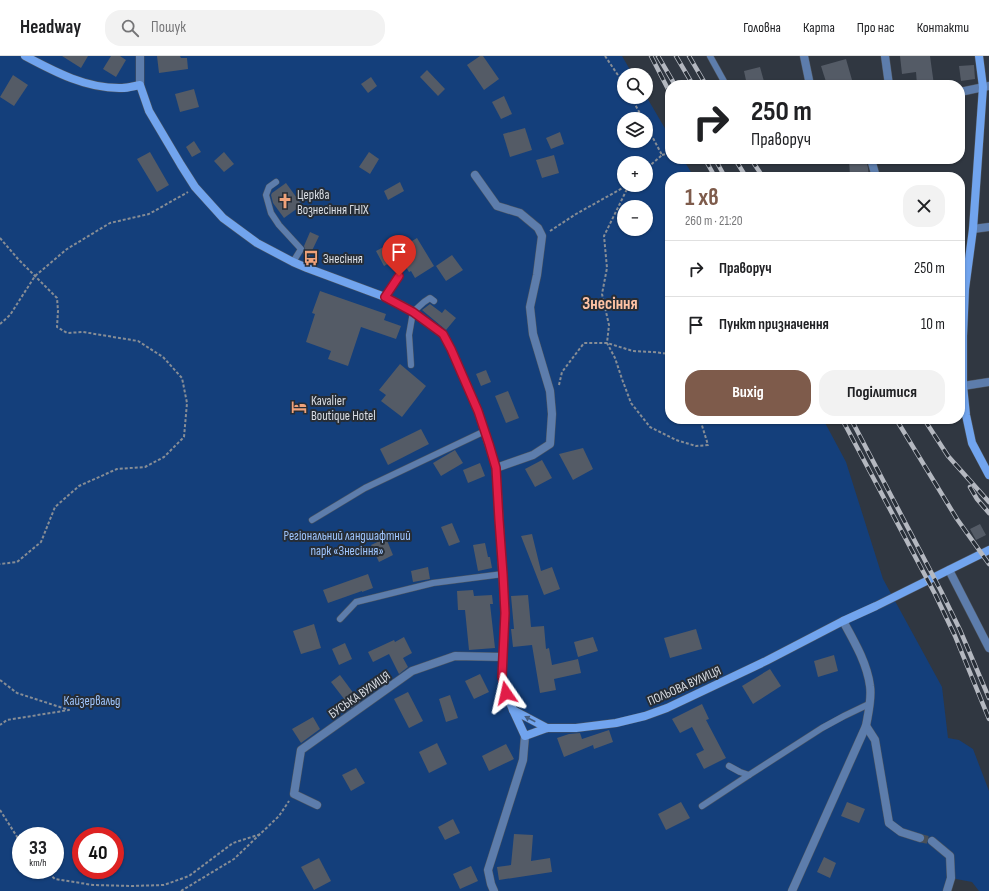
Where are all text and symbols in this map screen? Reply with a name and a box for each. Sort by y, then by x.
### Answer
search box [105,10,385,46]
text: Headway [20,16,81,39]
icon: search [119,17,141,39]
text: Пошук [151,18,186,37]
text: Головна [743,19,781,36]
text: Карта [803,19,835,36]
text: Про нас [857,19,895,36]
text: Контакти [917,19,969,36]
map controls [617,68,653,236]
button: search [617,68,653,104]
text: 250 m [751,95,812,128]
icon: right [685,96,737,148]
button: layers [617,112,653,148]
text: Праворуч [751,129,811,150]
button: + [617,156,653,192]
text: 1 хв [685,183,719,212]
button: close [903,185,945,227]
place label: Церква Вознесіння ГНІХ [297,187,369,218]
church icon: Церква Вознесіння ГНІХ [276,192,294,210]
button: − [617,200,653,236]
text: 260 m · 21:20 [685,213,743,229]
pin [382,235,416,276]
icon: arrive [388,241,410,263]
bus stop icon: Знесіння [302,249,320,267]
place label: Знесіння [323,251,363,267]
icon: right [685,258,707,280]
text: Праворуч [719,259,772,278]
text: 250 m [914,259,945,278]
district label: Знесіння [582,294,638,314]
icon: arrive [685,314,707,336]
text: Пункт призначення [719,315,829,334]
text: 10 m [921,315,945,334]
button: Вихід [685,370,811,416]
button: Поділитися [819,370,945,416]
place label: Kavalier Boutique Hotel [311,393,376,424]
hotel icon: Kavalier Boutique Hotel [290,398,308,416]
park label: Регіональний ландшафтний парк «Знесіння» [283,528,411,559]
street label: ПОЛЬОВА ВУЛИЦЯ [645,663,724,709]
street label: БУСЬКА ВУЛИЦЯ [326,668,394,722]
position arrow [485,672,527,714]
park label: Кайзервальд [64,693,120,709]
one-way arrow [524,716,536,722]
speed limit sign: 40 [72,827,124,879]
text: 33 [29,836,47,860]
text: km/h [29,857,47,869]

